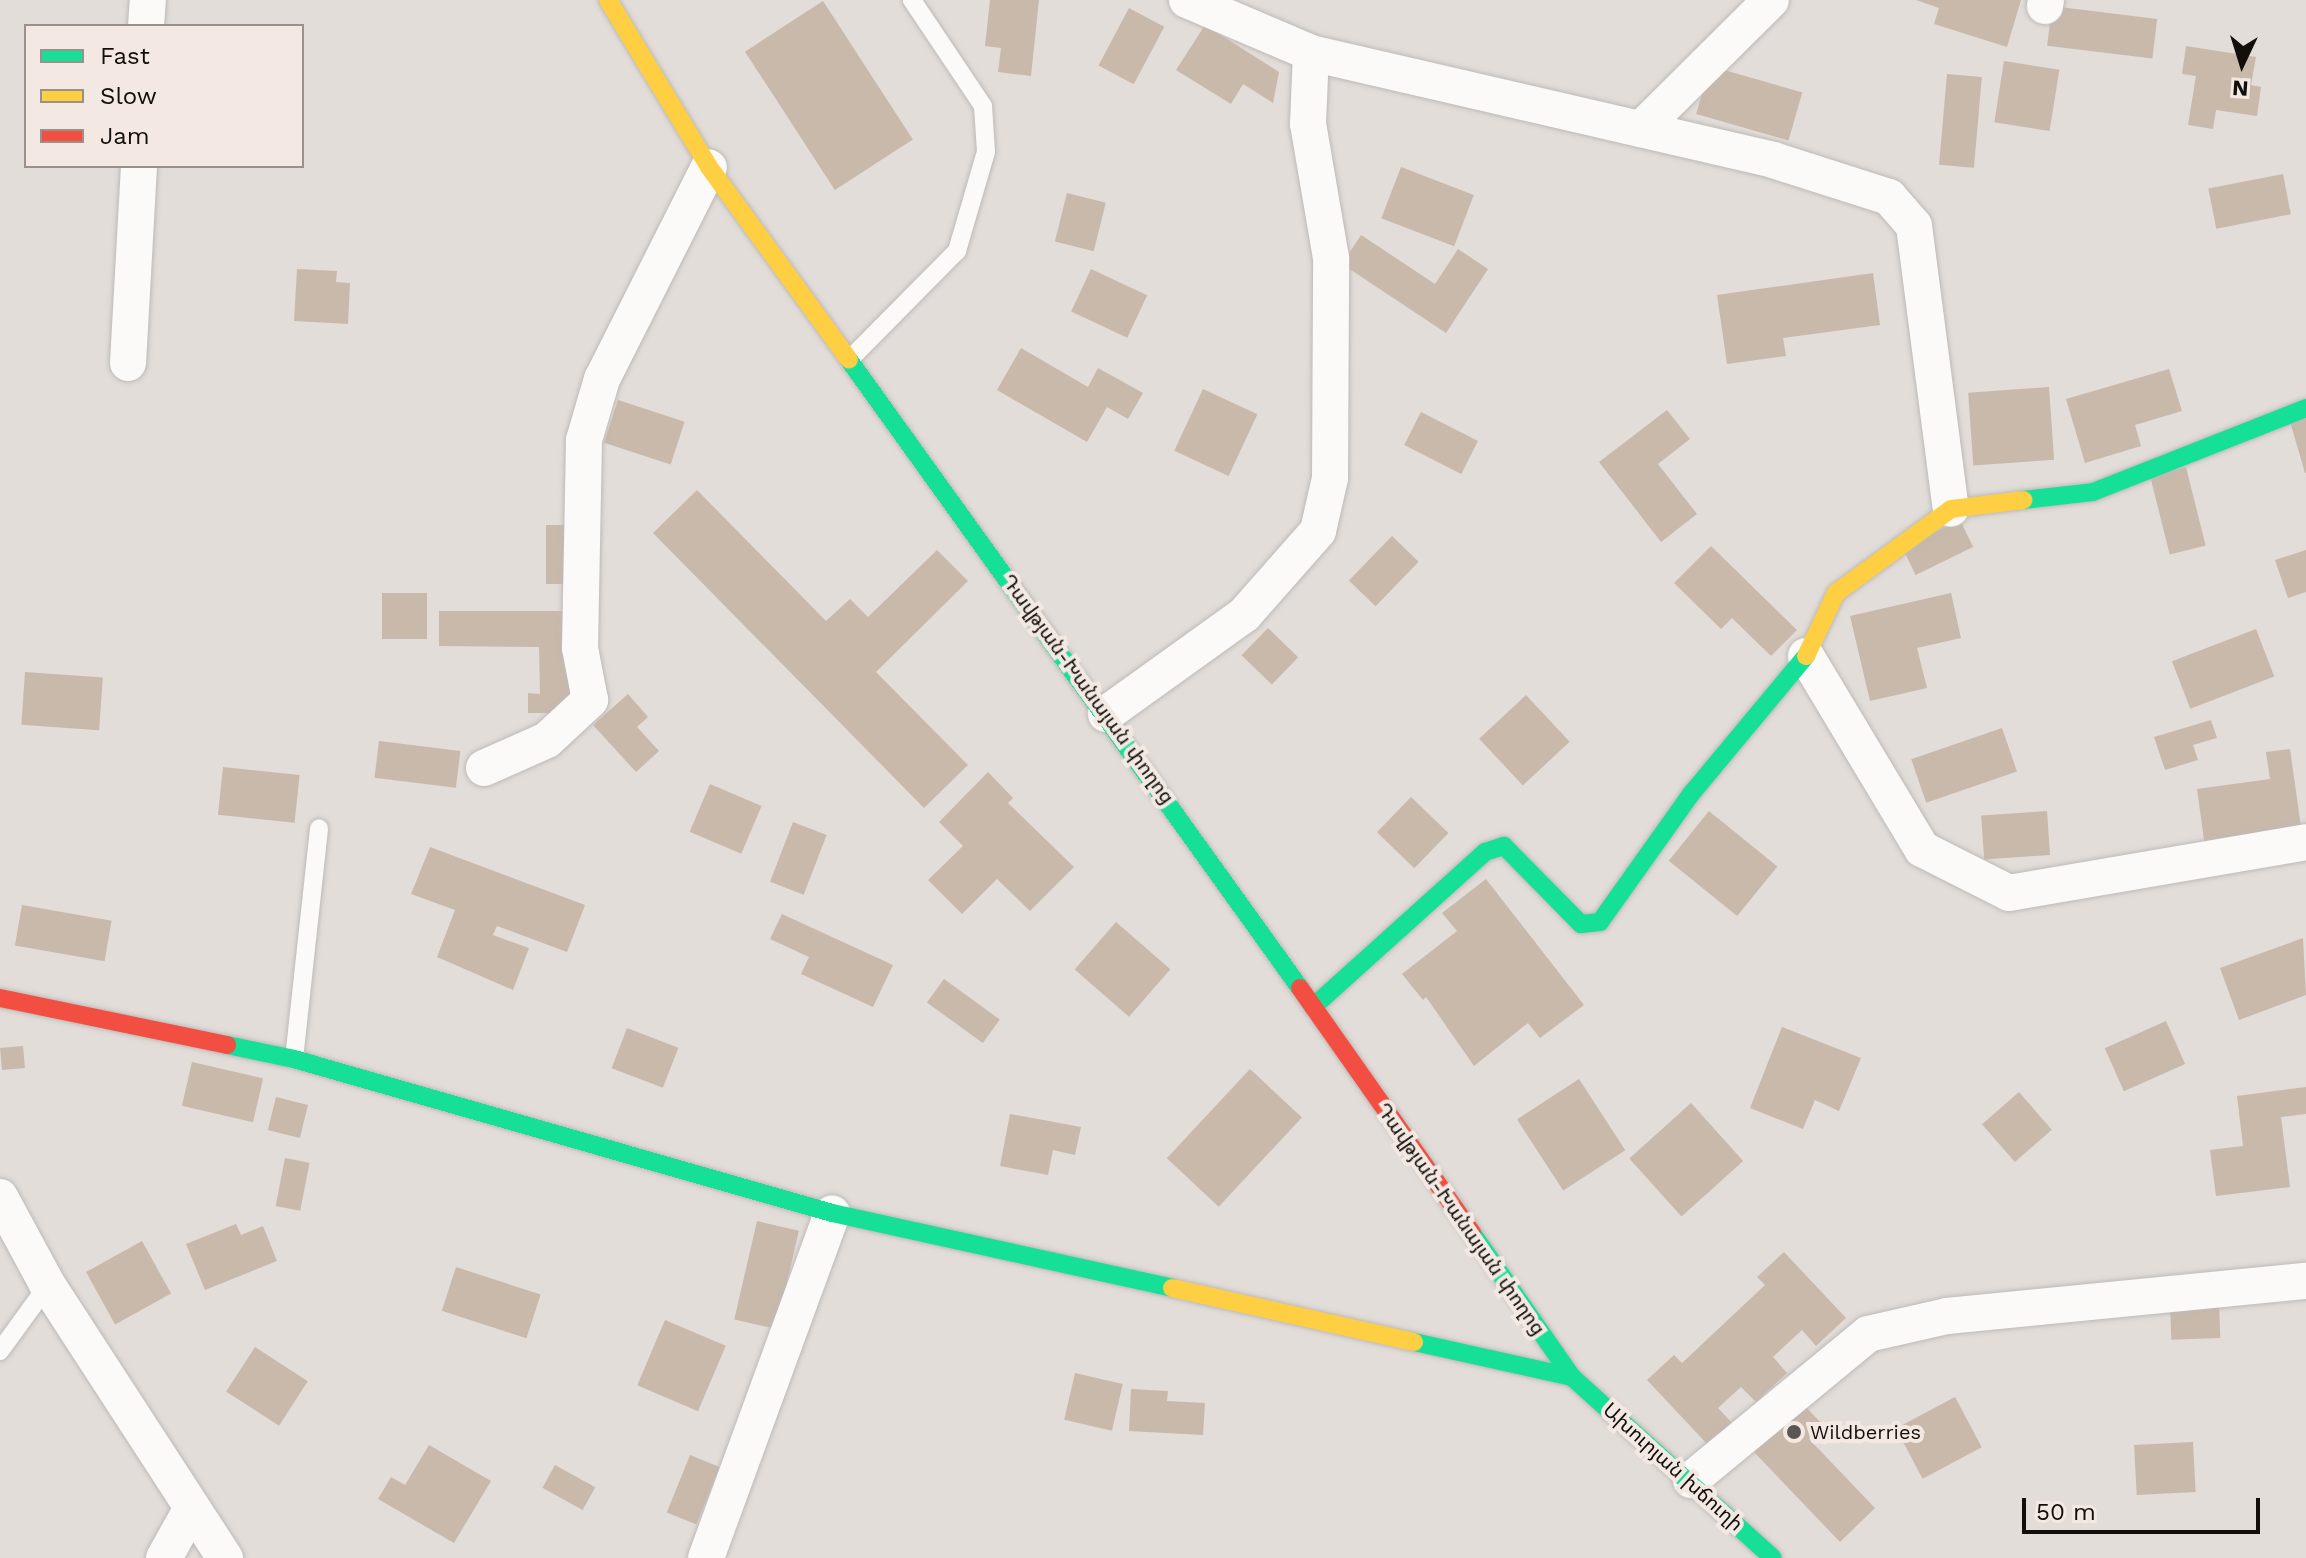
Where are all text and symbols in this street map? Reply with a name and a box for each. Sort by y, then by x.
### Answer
legend [24,24,304,168]
north arrow [2202,24,2282,104]
text: Fast [100,42,150,70]
text: N [2231,75,2249,101]
text: Slow [100,82,157,110]
text: Jam [100,122,150,150]
street label: Դավթյան-Խանայան փողոց [997,569,1179,809]
street label: Դավթյան-Խանայան փողոց [1371,1098,1551,1340]
street label: Ախուրյան խճուղի [1598,1398,1748,1536]
place label: Wildberries [1810,1420,1921,1444]
marker: Wildberries [1785,1423,1803,1441]
scale bar [2026,1482,2264,1532]
text: 50 m [2036,1498,2096,1526]

